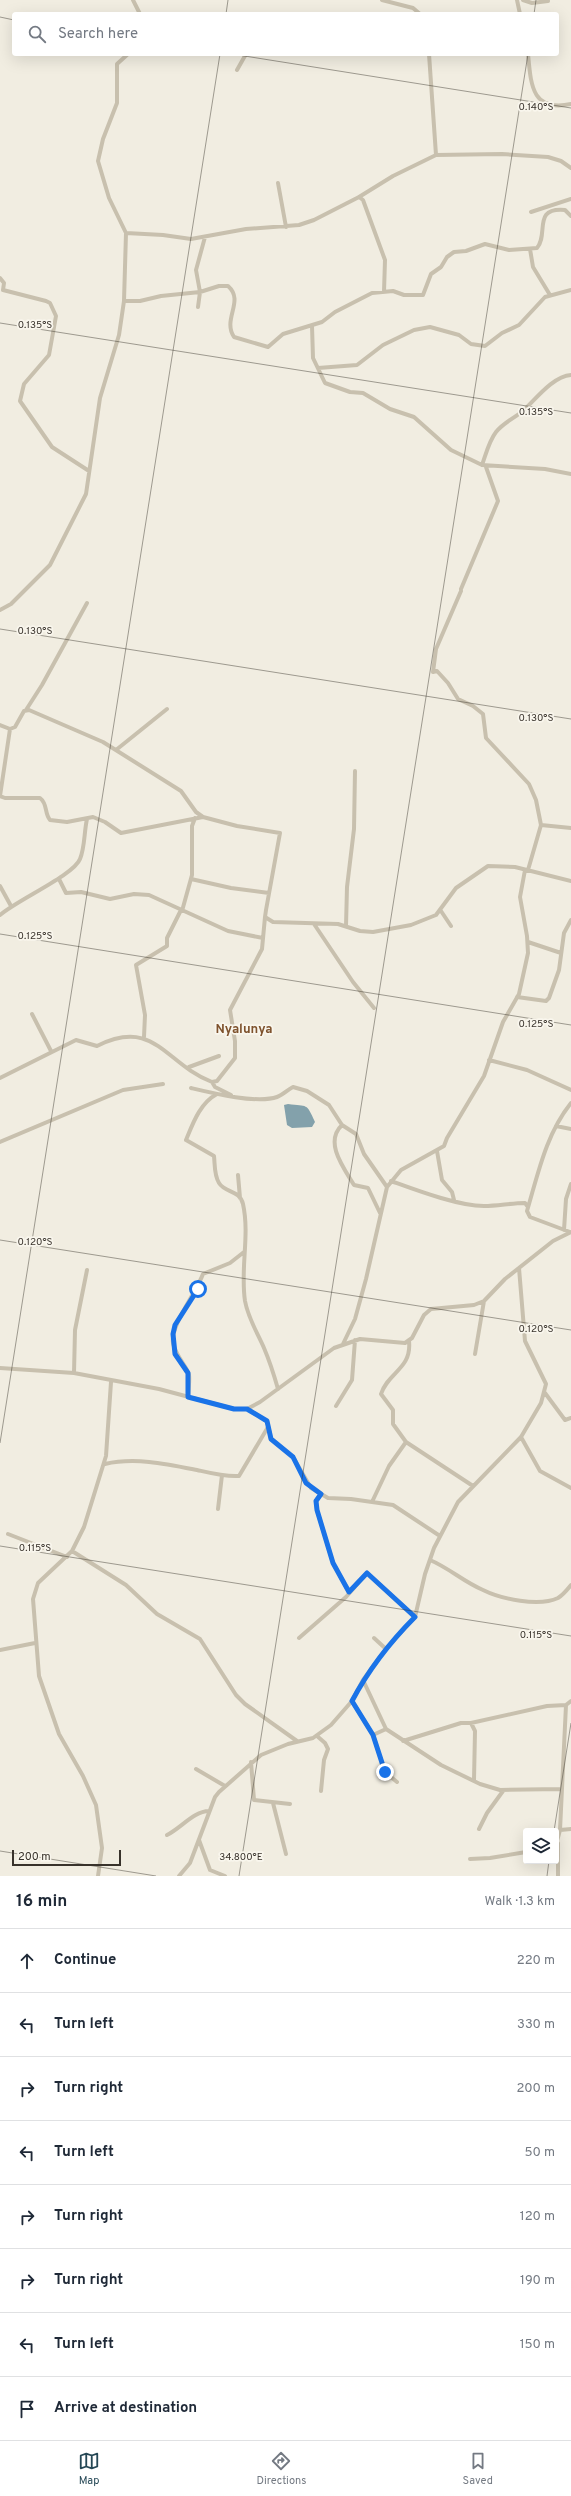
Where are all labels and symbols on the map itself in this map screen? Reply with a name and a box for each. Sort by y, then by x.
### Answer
text: 0.140°S [519,101,553,114]
text: 0.135°S [18,319,52,332]
text: 0.135°S [519,406,553,419]
text: 0.130°S [18,625,52,638]
text: 0.130°S [519,712,553,725]
text: 0.125°S [18,930,52,943]
text: 0.125°S [519,1018,553,1031]
district label: Nyalunya [215,1022,273,1038]
text: 0.120°S [17,1236,53,1249]
route start [189,1280,207,1298]
text: 0.120°S [518,1323,554,1336]
text: 0.115°S [19,1542,51,1555]
text: 0.115°S [520,1629,552,1642]
route end [376,1763,394,1781]
scale bar [12,1848,121,1867]
text: 34.800°E [219,1851,263,1864]

